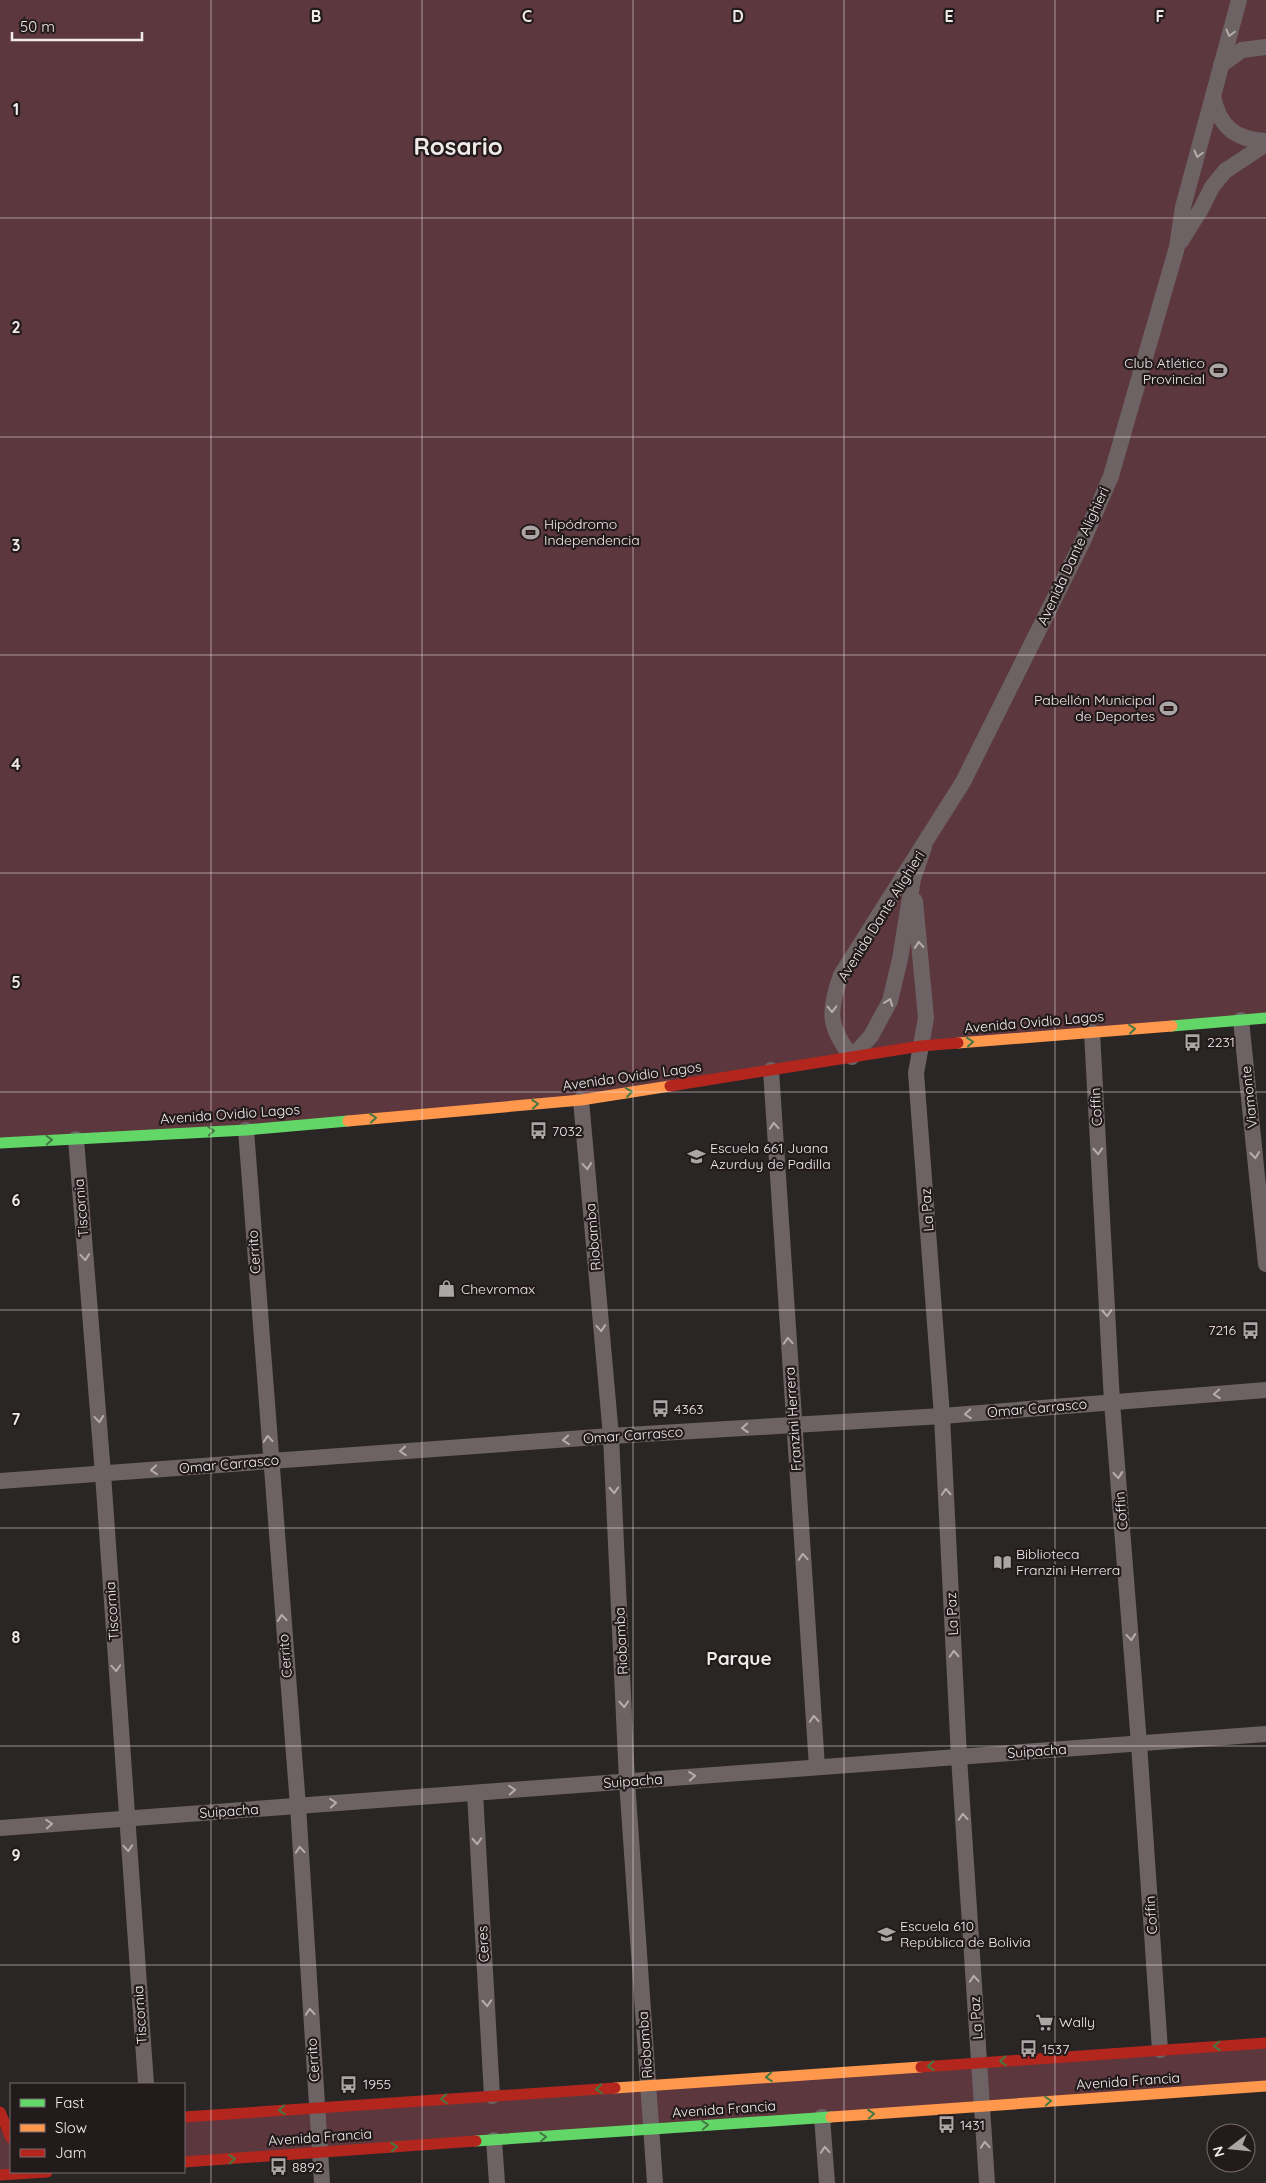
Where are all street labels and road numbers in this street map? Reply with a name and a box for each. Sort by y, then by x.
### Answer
street label: Avenida Dante Alighieri [1033,484,1113,628]
street label: Avenida Dante Alighieri [834,848,928,984]
street label: Avenida Ovidio Lagos [963,1007,1105,1037]
street label: Avenida Ovidio Lagos [561,1057,703,1095]
street label: Viamonte [1237,1065,1261,1129]
street label: Coffin [1086,1087,1106,1127]
street label: Avenida Ovidio Lagos [159,1100,301,1128]
street label: Tiscornia [69,1178,93,1238]
street label: La Paz [916,1188,937,1232]
street label: Riobamba [581,1203,605,1271]
street label: Cerrito [243,1229,265,1275]
street label: Franzini Herrera [780,1366,806,1472]
street label: Omar Carrasco [986,1395,1088,1421]
street label: Omar Carrasco [582,1423,684,1447]
street label: Omar Carrasco [178,1451,280,1477]
street label: Coffin [1110,1491,1132,1531]
street label: Tiscornia [101,1581,123,1641]
street label: La Paz [942,1592,962,1636]
street label: Riobamba [610,1607,632,1675]
street label: Cerrito [274,1633,296,1679]
street label: Suipacha [1007,1740,1067,1762]
street label: Suipacha [603,1770,663,1792]
street label: Suipacha [199,1800,259,1822]
street label: Coffin [1141,1895,1161,1935]
street label: Ceres [473,1925,493,1963]
street label: Tiscornia [129,1985,151,2045]
street label: La Paz [965,1996,986,2040]
street label: Riobamba [634,2011,656,2079]
street label: Cerrito [302,2037,324,2083]
street label: Avenida Francia [1075,2068,1181,2094]
street label: Avenida Francia [671,2096,777,2122]
street label: Avenida Francia [267,2124,373,2150]

